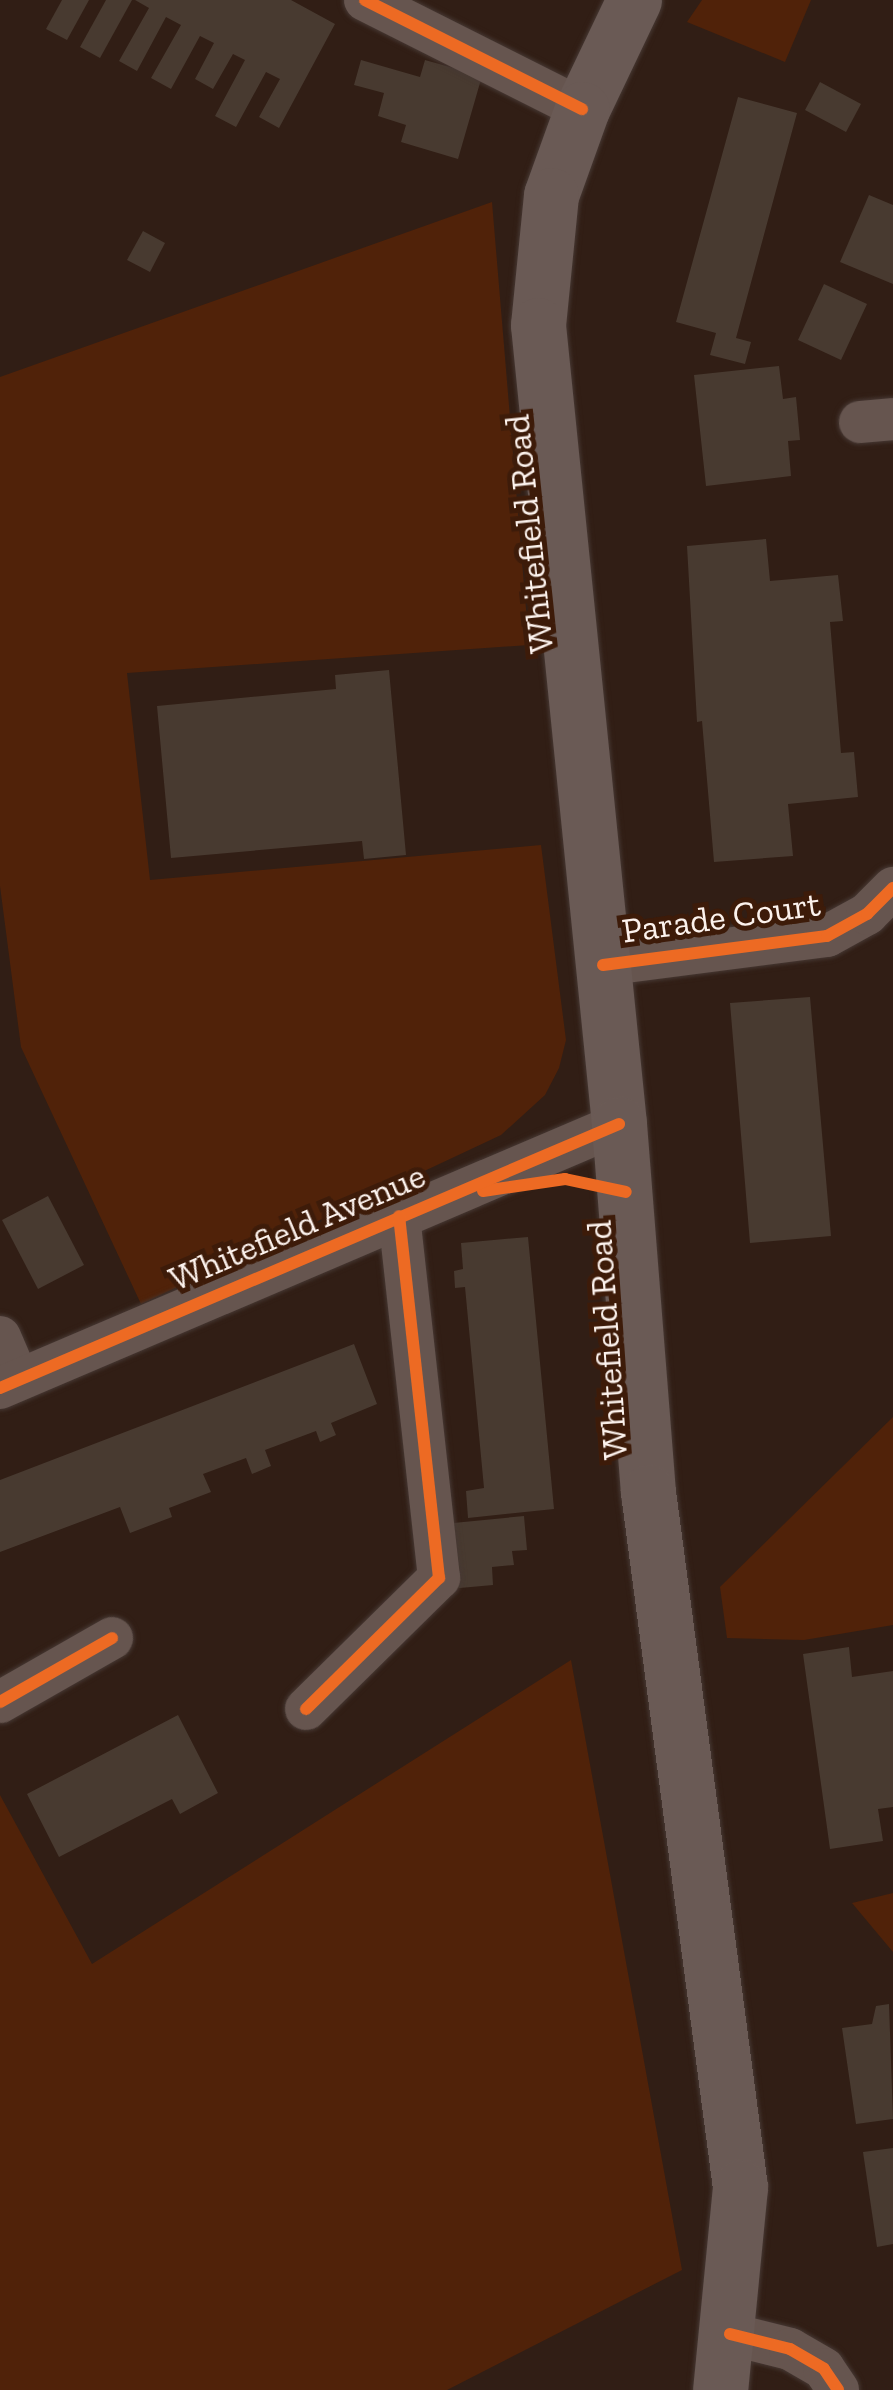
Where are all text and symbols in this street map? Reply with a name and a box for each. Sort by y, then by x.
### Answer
street label: Whitefield Road [496,413,562,655]
street label: Parade Court [619,882,823,952]
street label: Whitefield Avenue [162,1154,432,1300]
street label: Whitefield Road [578,1219,636,1461]

